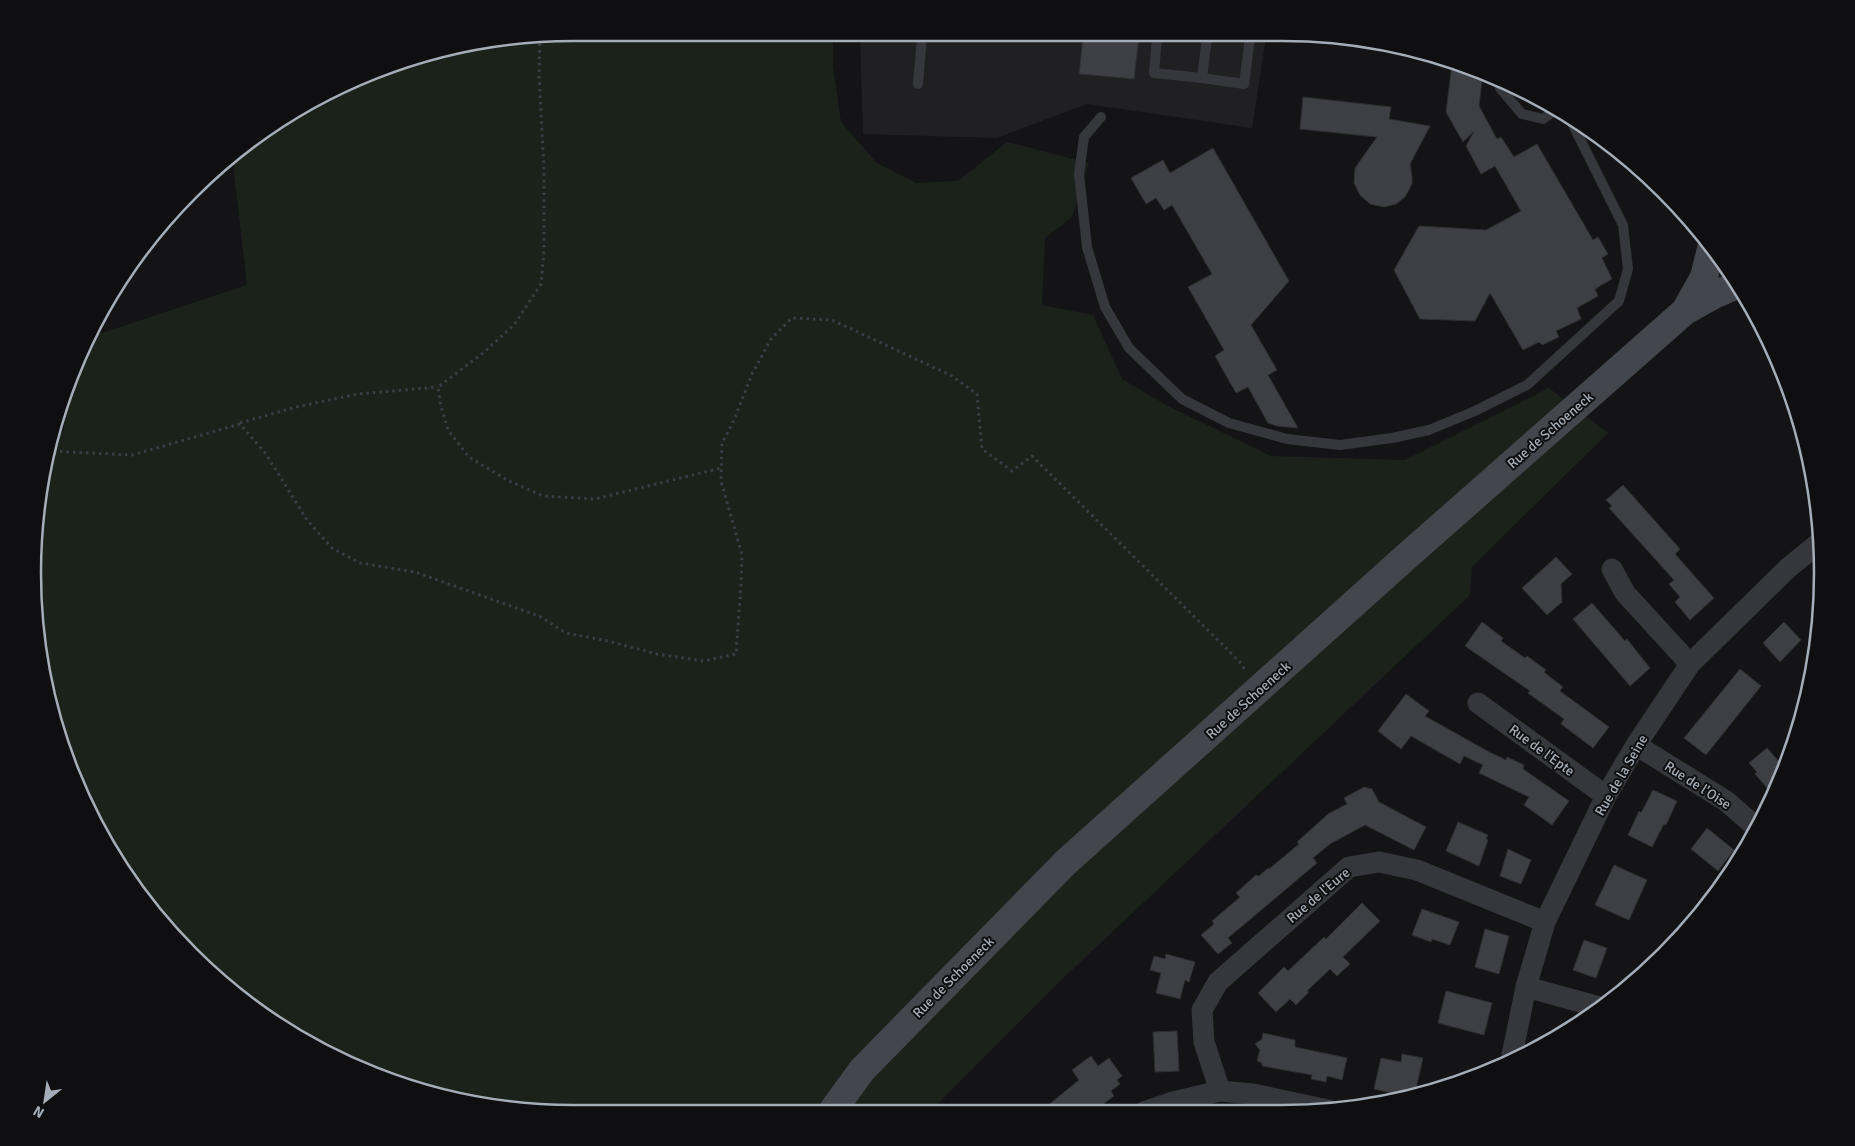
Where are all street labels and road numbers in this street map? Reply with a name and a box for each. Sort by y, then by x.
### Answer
street label: Rue de Schoeneck [1504,389,1597,472]
street label: Rue de Schoeneck [1203,658,1294,743]
street label: Rue de l'Epte [1506,721,1578,780]
street label: Rue de la Seine [1591,732,1652,819]
street label: Rue de l'Oise [1661,758,1734,813]
street label: Rue de l'Eure [1283,864,1353,927]
street label: Rue de Schoeneck [909,933,998,1022]

